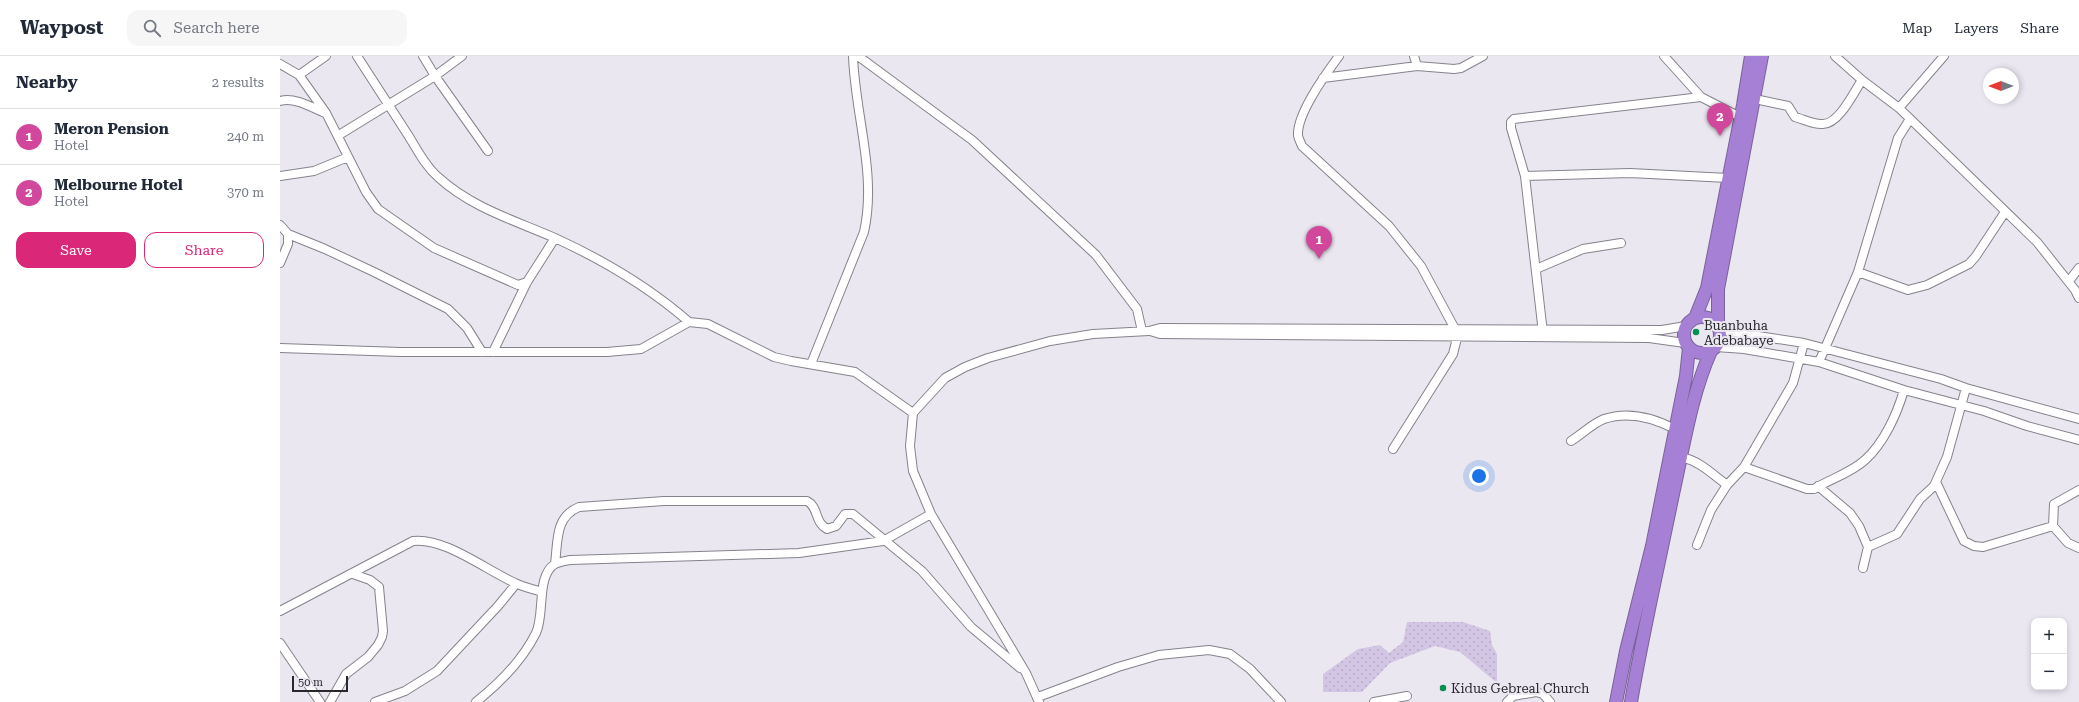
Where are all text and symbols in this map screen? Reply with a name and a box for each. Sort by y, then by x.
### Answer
search box [127,10,407,46]
text: Waypost [20,16,103,39]
icon: search [141,17,163,39]
text: Search here [173,19,259,37]
text: Map [1902,20,1932,36]
text: Layers [1954,20,1998,36]
text: Share [2020,20,2059,36]
north arrow [1983,68,2019,104]
text: Nearby [16,72,78,92]
text: 2 results [212,75,264,90]
pin: 2 [1707,103,1733,136]
text: Meron Pension [54,120,169,138]
text: 1 [25,129,33,144]
text: 240 m [227,129,264,144]
text: Hotel [54,138,88,153]
text: Melbourne Hotel [54,176,183,194]
text: 2 [25,185,33,200]
text: 370 m [227,185,264,200]
text: Hotel [54,194,88,209]
pin: 1 [1306,226,1332,259]
button: Save [16,232,136,268]
button: Share [144,232,264,268]
place label: Buanbuha Adebabaye [1704,318,1773,348]
marker: Buanbuha Adebabaye [1691,327,1701,337]
your location [1469,466,1489,486]
map controls [2031,618,2067,690]
button: + [2031,618,2067,654]
button: − [2031,654,2067,690]
scale bar [292,674,348,693]
text: 50 m [298,676,323,689]
place label: Kidus Gebreal Church [1451,681,1590,696]
marker: Kidus Gebreal Church [1438,683,1448,693]

